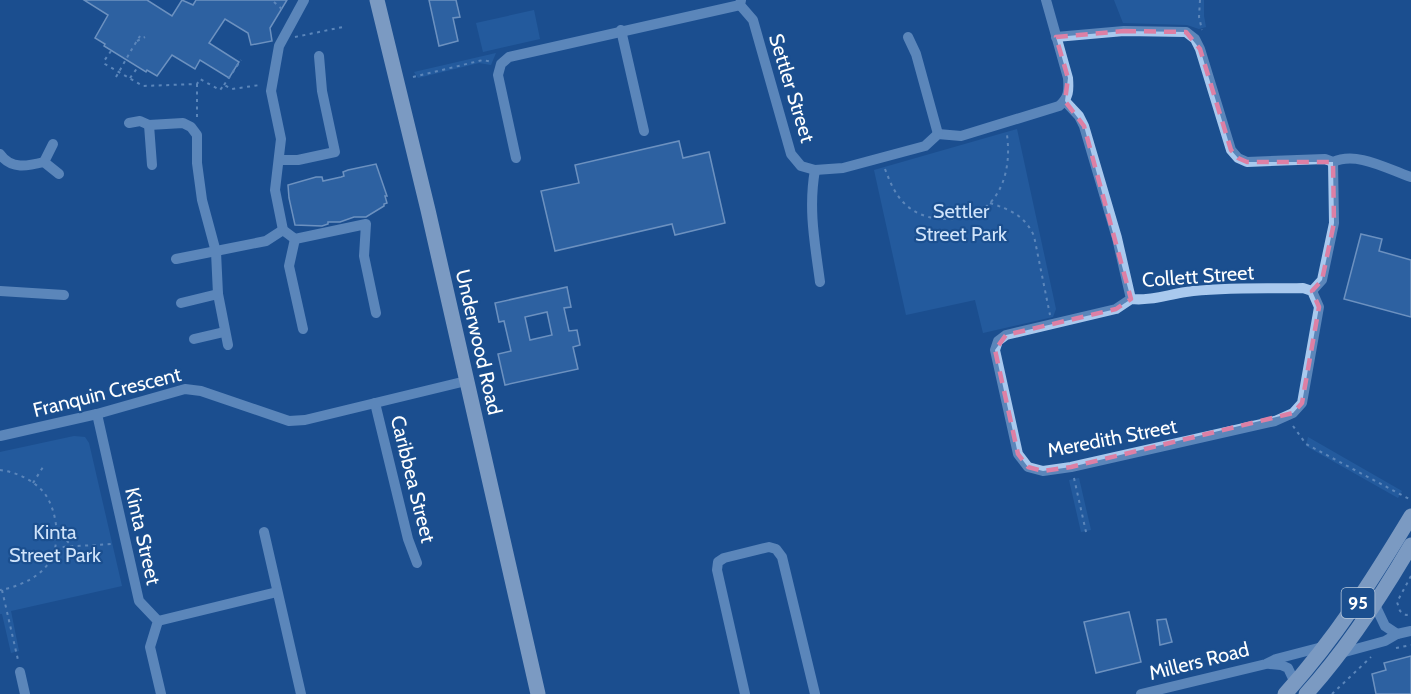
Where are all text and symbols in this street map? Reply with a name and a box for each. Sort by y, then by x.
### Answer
street label: Settler Street [764,31,820,146]
park label: Settler Street Park [915,199,1007,246]
street label: Collett Street [1141,260,1255,292]
street label: Underwood Road [451,267,507,417]
street label: Franquin Crescent [30,362,184,422]
street label: Caribbea Street [386,413,440,545]
street label: Meredith Street [1045,414,1179,462]
street label: Kinta Street [120,485,166,587]
park label: Kinta Street Park [9,520,101,567]
road number: 95 [1342,588,1374,618]
street label: Millers Road [1146,637,1252,685]

